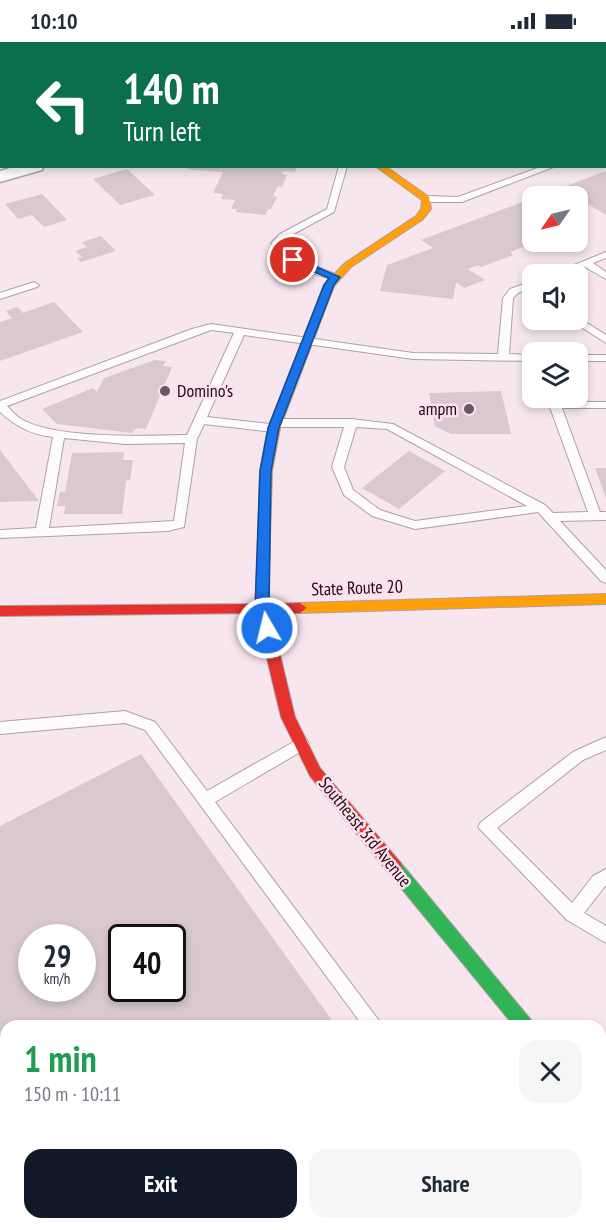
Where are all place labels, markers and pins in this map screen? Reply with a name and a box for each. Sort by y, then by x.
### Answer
pin [267,234,318,285]
place label: Domino's [177,379,233,402]
marker: Domino's [158,384,172,398]
place label: ampm [419,397,457,420]
marker: ampm [462,402,476,416]

